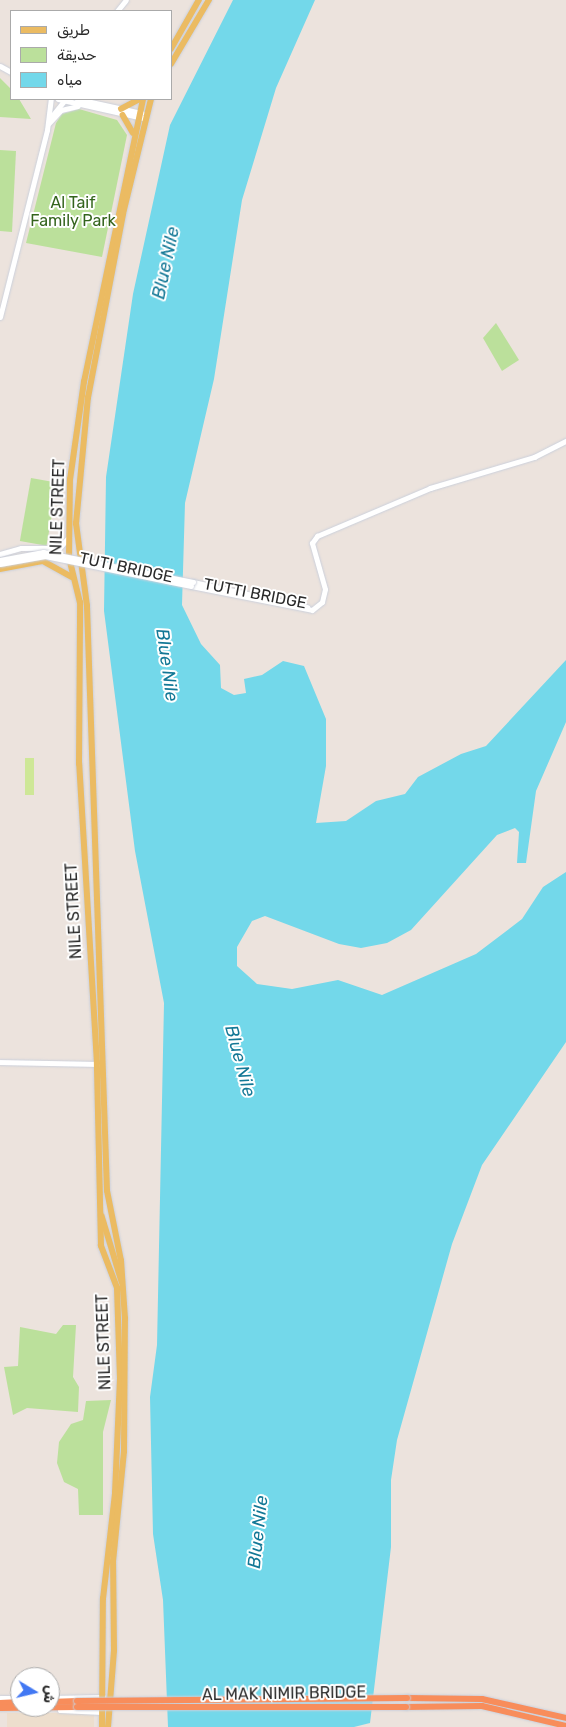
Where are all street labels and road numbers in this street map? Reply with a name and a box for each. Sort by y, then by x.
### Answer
street label: NILE STREET [47,459,69,555]
street label: TUTI BRIDGE [77,549,175,587]
street label: TUTTI BRIDGE [202,575,308,613]
street label: NILE STREET [62,862,86,960]
street label: NILE STREET [93,1294,115,1390]
street label: AL MAK NIMIR BRIDGE [201,1683,367,1705]

